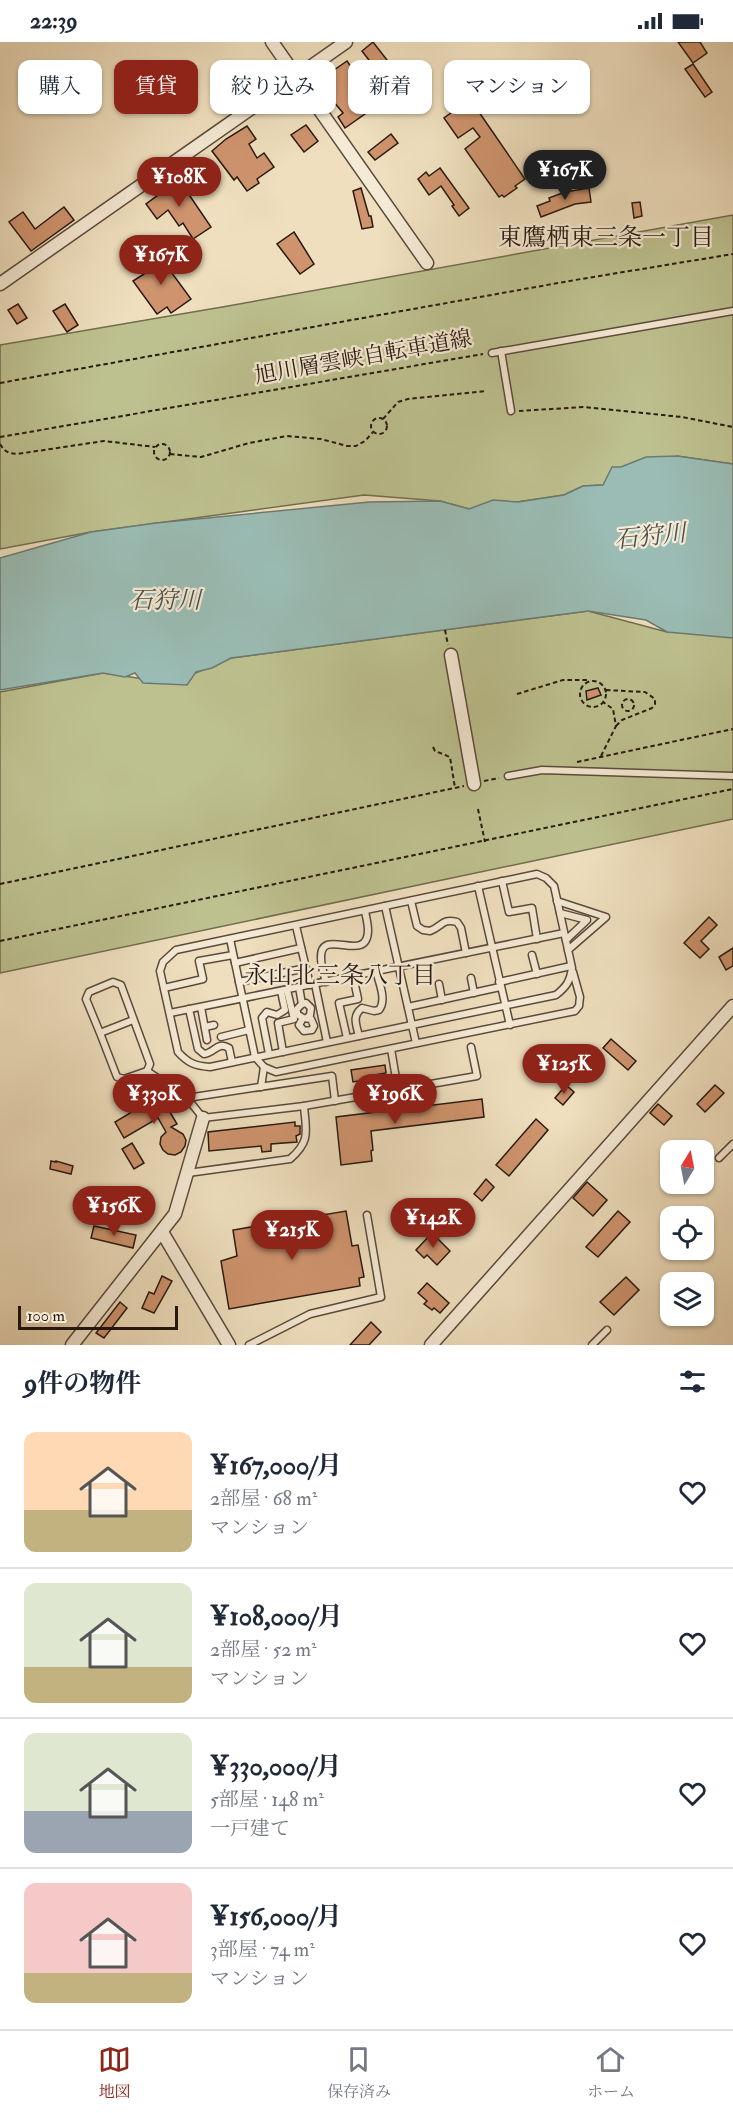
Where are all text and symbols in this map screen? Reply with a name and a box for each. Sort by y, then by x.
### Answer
text: 22:39 [30,7,77,35]
chip: 購入 [18,60,102,114]
chip: 賃貸 [114,60,198,114]
chip: 絞り込み [210,60,336,114]
chip: 新着 [348,60,432,114]
chip: マンション [444,60,590,114]
pin: ¥167K [523,150,607,201]
pin: ¥108K [137,157,221,208]
text: ¥167K [537,157,593,182]
text: ¥108K [151,164,207,189]
district label: 東鷹栖東三条一丁目 [498,222,714,253]
pin: ¥167K [119,235,203,286]
text: ¥167K [133,242,189,267]
street label: 旭川層雲峡自転車道線 [252,324,474,390]
water label: 石狩川 [613,517,690,556]
water label: 石狩川 [129,585,204,616]
district label: 永山北三条八丁目 [244,960,436,991]
pin: ¥125K [522,1044,606,1095]
text: ¥125K [536,1051,592,1076]
pin: ¥330K [112,1074,196,1125]
pin: ¥196K [353,1074,437,1125]
text: ¥330K [127,1081,181,1106]
text: ¥196K [367,1081,423,1106]
north arrow [660,1140,714,1194]
map controls [660,1140,714,1326]
pin: ¥156K [72,1186,156,1237]
text: ¥156K [87,1193,141,1218]
pin: ¥142K [391,1198,475,1249]
text: ¥142K [404,1205,462,1230]
button: locate [660,1206,714,1260]
pin: ¥215K [250,1210,334,1261]
text: ¥215K [264,1217,320,1242]
button: layers [660,1272,714,1326]
scale bar [18,1303,178,1330]
text: 100 m [27,1306,65,1326]
icon: filters [676,1365,709,1398]
text: 9件の物件 [24,1368,141,1400]
text: ¥167,000/月 [210,1450,342,1482]
icon: home [72,1456,144,1528]
icon: heart [676,1476,709,1509]
text: 2部屋 · 68 m² [210,1486,317,1511]
text: マンション [210,1515,309,1540]
text: ¥108,000/月 [210,1601,343,1633]
icon: home [72,1607,144,1679]
icon: heart [676,1627,709,1660]
text: 2部屋 · 52 m² [210,1637,317,1662]
text: マンション [210,1666,309,1691]
text: ¥330,000/月 [210,1751,342,1783]
icon: home [72,1757,144,1829]
icon: heart [676,1777,709,1810]
text: 5部屋 · 148 m² [210,1787,324,1812]
text: 一戸建て [210,1816,290,1841]
text: ¥156,000/月 [210,1901,342,1933]
icon: home [72,1907,144,1979]
icon: heart [676,1927,709,1960]
text: 3部屋 · 74 m² [210,1937,315,1962]
text: マンション [210,1966,309,1991]
tab: 地図 [98,2043,131,2102]
tab: 保存済み [327,2043,391,2102]
tab: ホーム [587,2043,635,2102]

